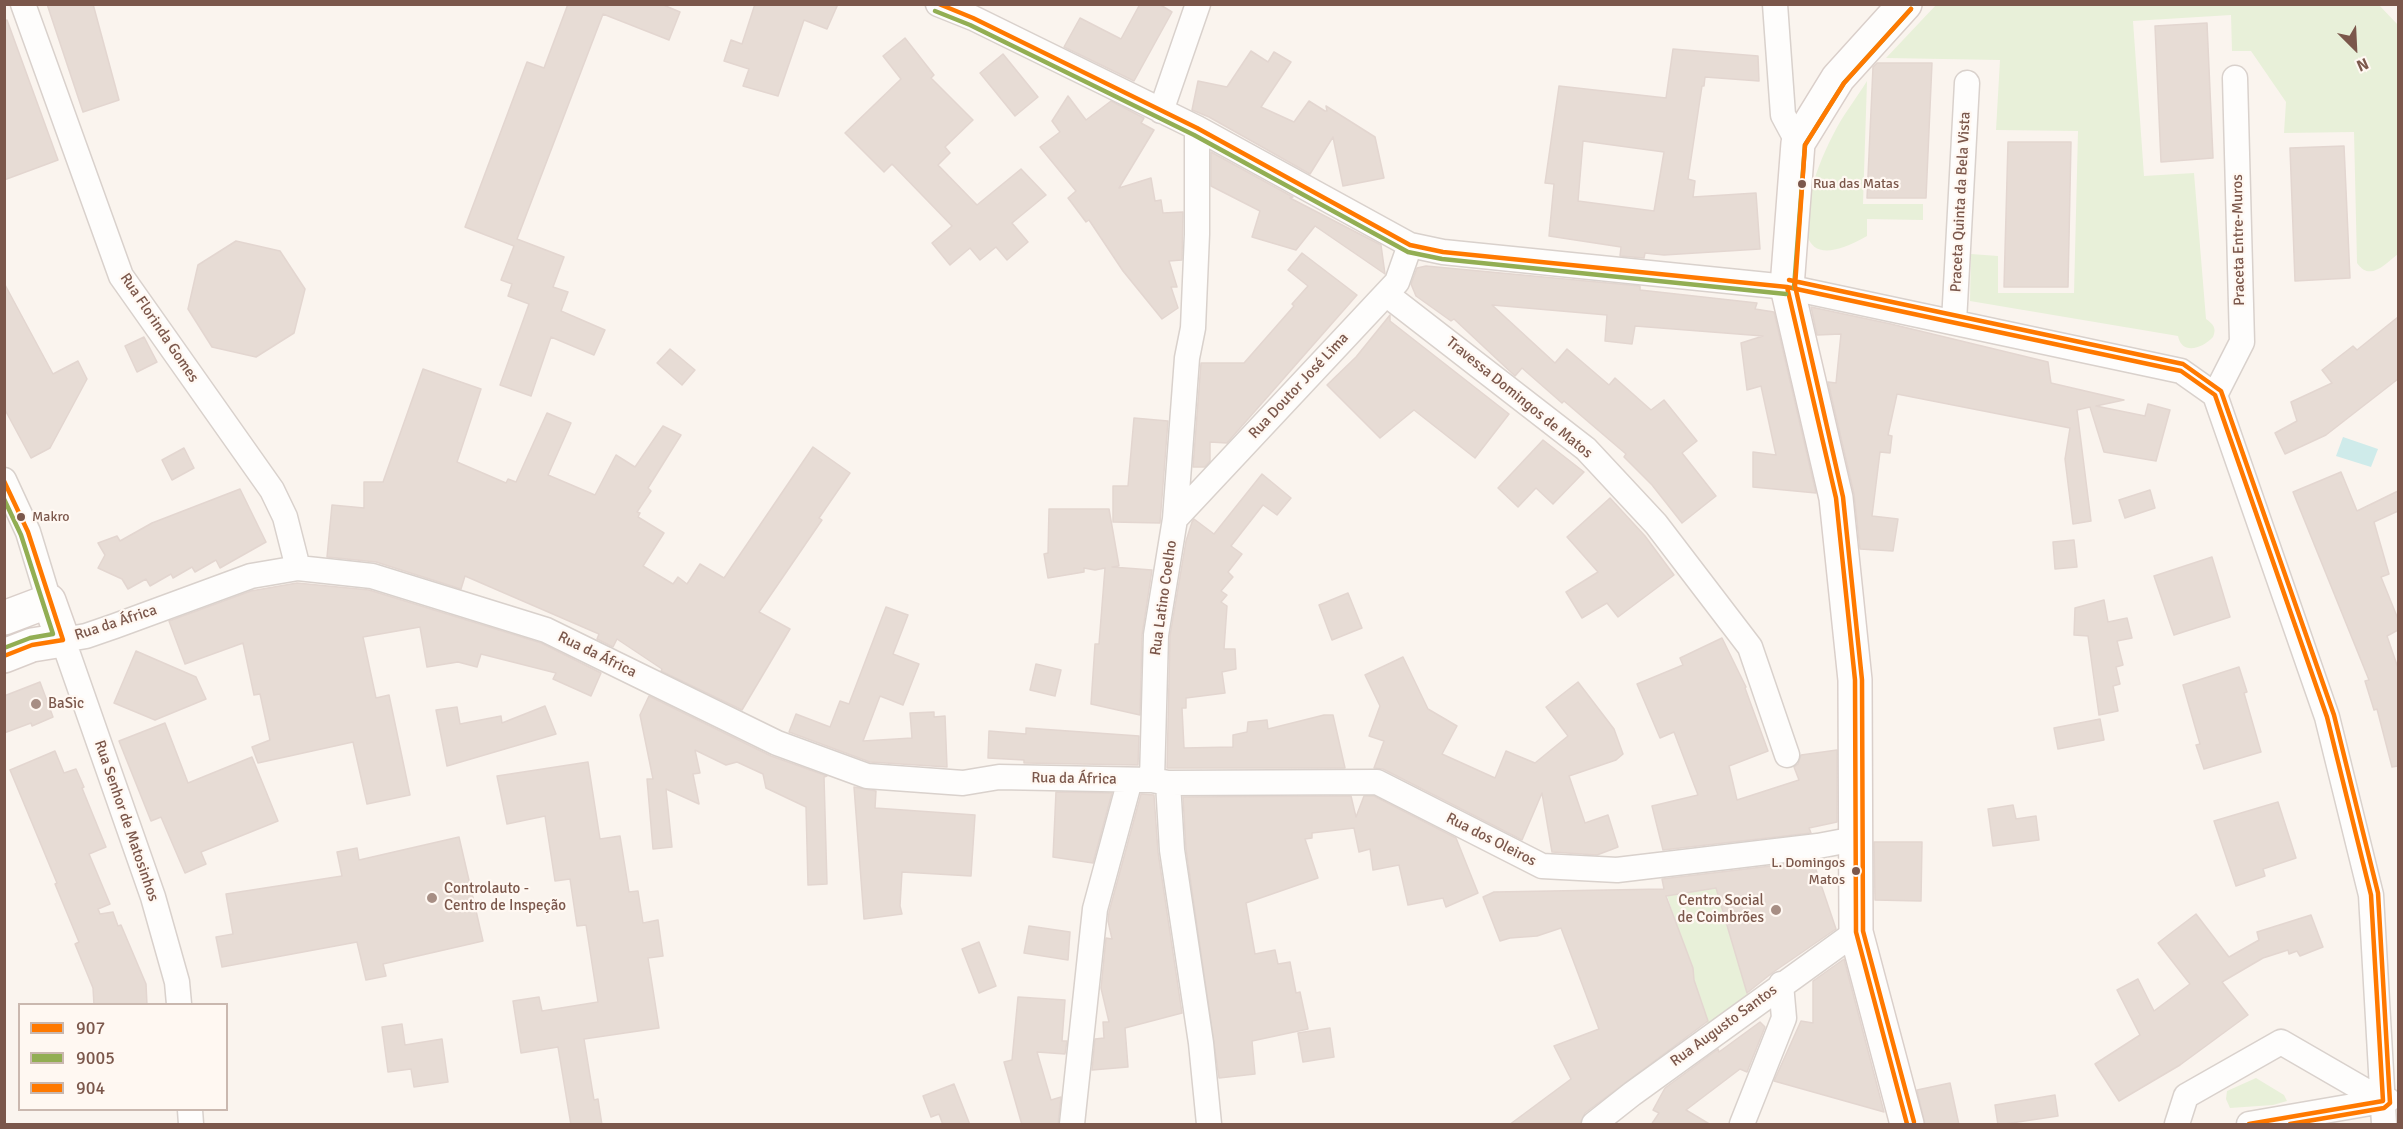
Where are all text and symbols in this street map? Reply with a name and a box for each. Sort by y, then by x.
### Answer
north arrow [2325,18,2385,78]
text: N [2353,53,2371,76]
street label: Praceta Quinta da Bela Vista [1947,111,1975,293]
street label: Praceta Entre-Muros [2229,174,2249,306]
place label: Rua das Matas [1813,176,1899,192]
marker: Rua das Matas [1796,178,1808,190]
street label: Rua Florinda Gomes [116,270,202,386]
street label: Rua Doutor José Lima [1245,329,1353,443]
street label: Travessa Domingos de Matos [1442,334,1596,462]
place label: Makro [32,509,70,525]
marker: Makro [15,511,27,523]
street label: Rua Latino Coelho [1147,539,1181,657]
street label: Rua da África [73,601,159,645]
street label: Rua da África [555,628,639,682]
place label: BaSic [48,695,84,713]
marker: BaSic [29,697,43,711]
street label: Rua Senhor de Matosinhos [90,738,162,904]
street label: Rua da África [1031,769,1117,789]
street label: Rua dos Oleiros [1443,810,1539,870]
place label: L. Domingos Matos [1771,855,1845,888]
marker: L. Domingos Matos [1850,865,1862,877]
place label: Controlauto - Centro de Inspeção [444,880,566,915]
marker: Controlauto - Centro de Inspeção [425,891,439,905]
place label: Centro Social de Coimbrões [1677,892,1764,927]
marker: Centro Social de Coimbrões [1769,903,1783,917]
street label: Rua Augusto Santos [1667,981,1781,1071]
legend [18,1003,228,1111]
text: 907 [76,1017,105,1039]
text: 9005 [76,1047,115,1069]
text: 904 [76,1077,105,1099]

